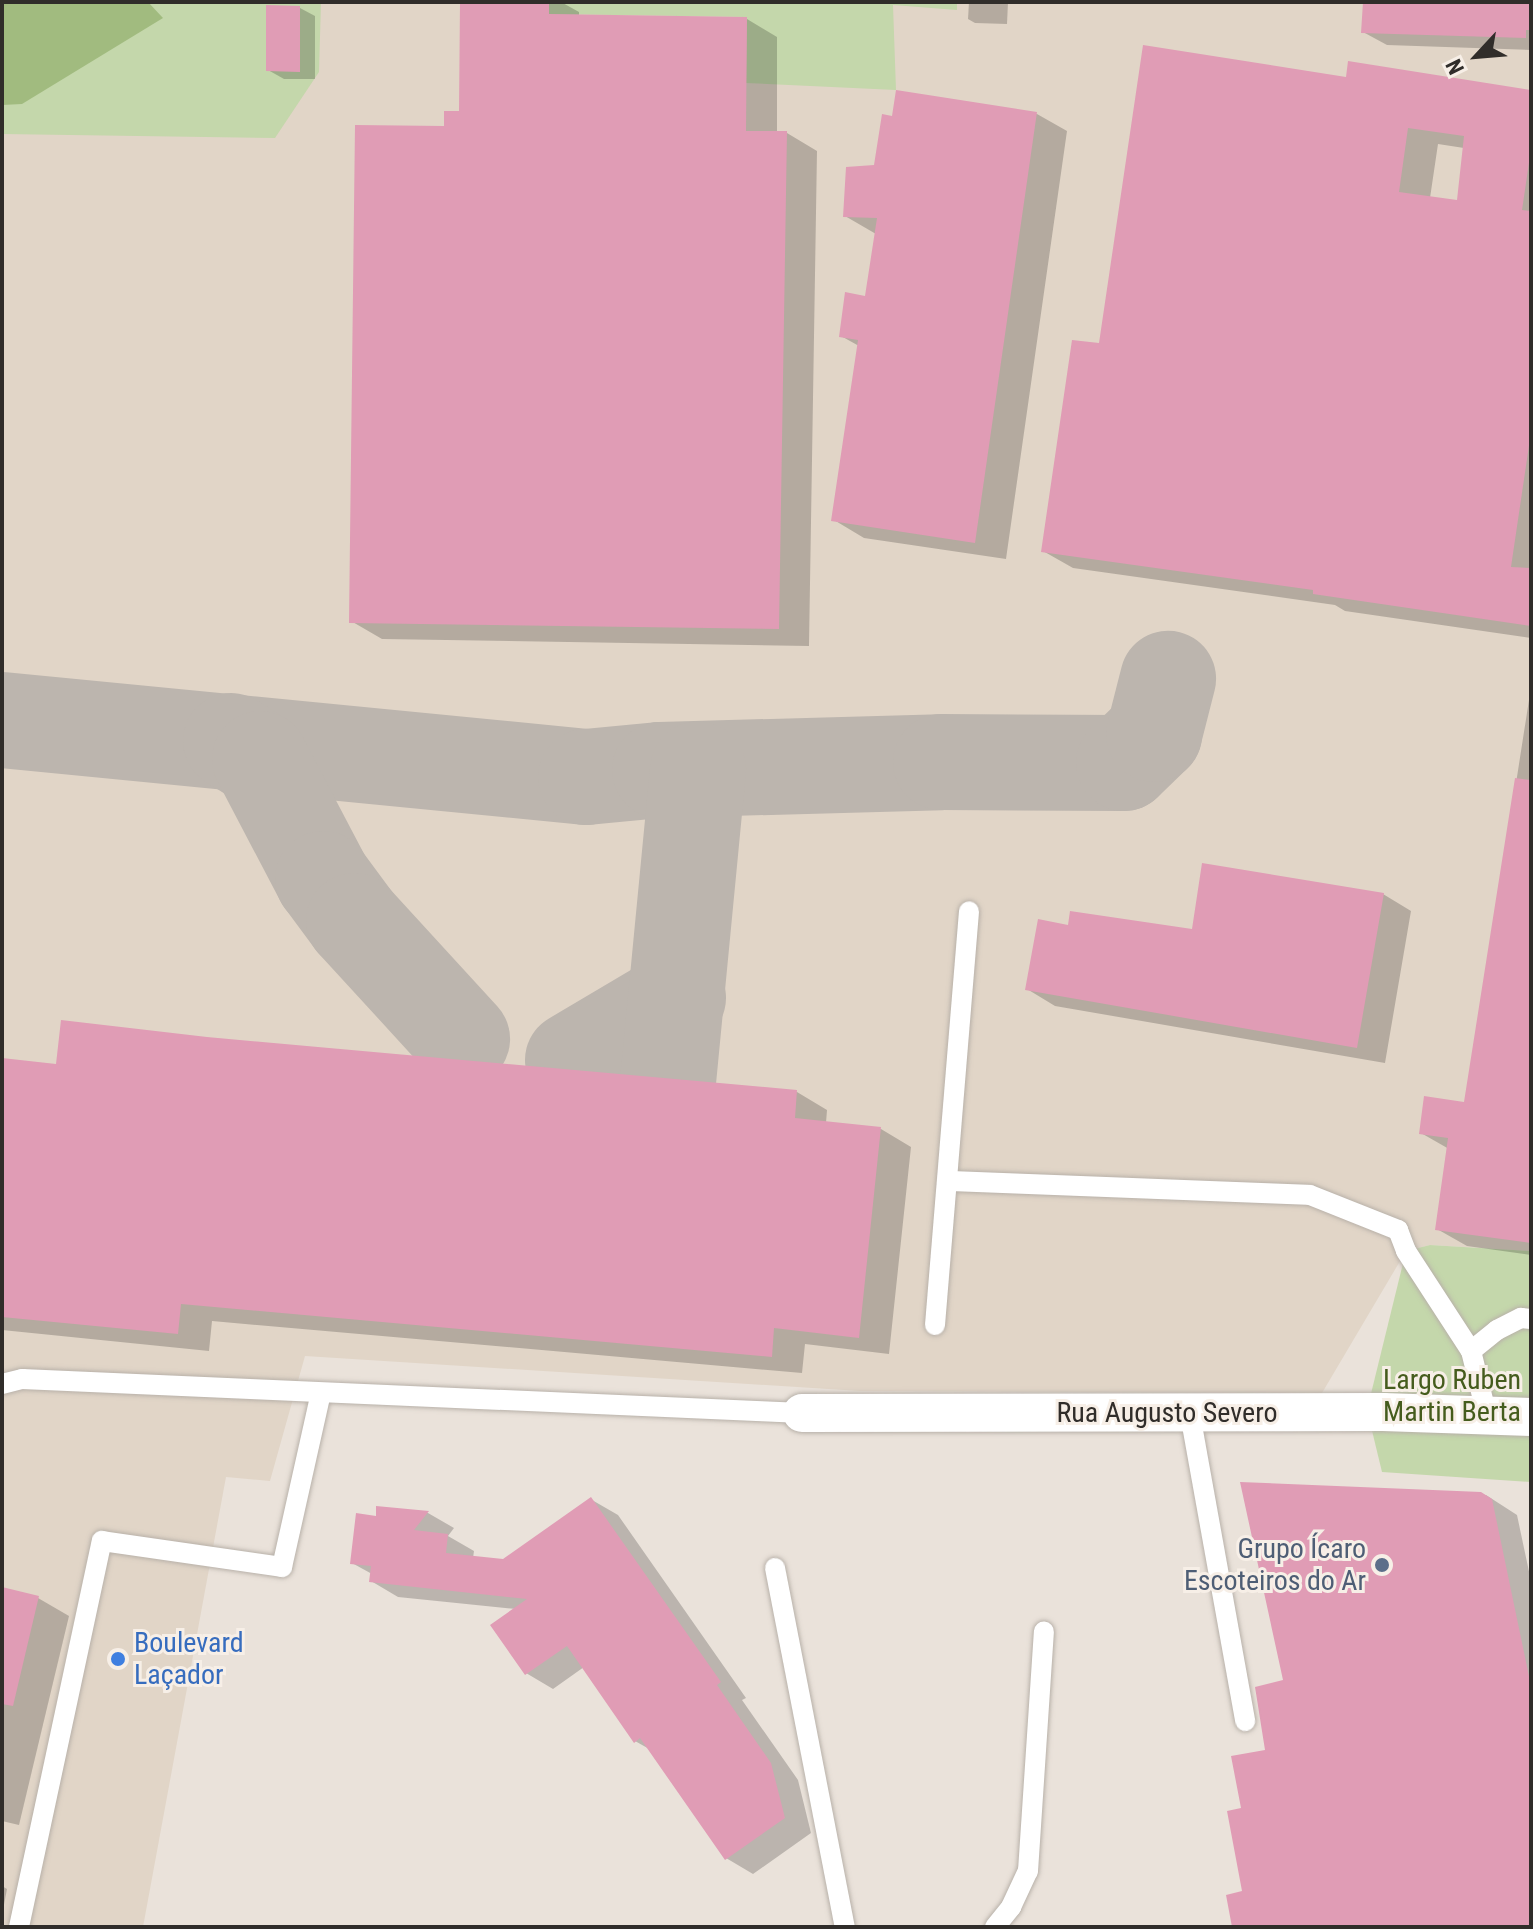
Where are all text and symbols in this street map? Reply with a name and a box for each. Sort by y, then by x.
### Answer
north arrow [1437,16,1517,96]
text: N [1441,55,1469,78]
park label: Largo Ruben Martin Berta [1383,1363,1521,1429]
street label: Rua Augusto Severo [1056,1396,1278,1430]
place label: Grupo Ícaro Escoteiros do Ar [1184,1532,1366,1598]
marker: Grupo Ícaro Escoteiros do Ar [1373,1556,1391,1574]
place label: Boulevard Laçador [134,1626,244,1692]
marker: Boulevard Laçador [109,1650,127,1668]

